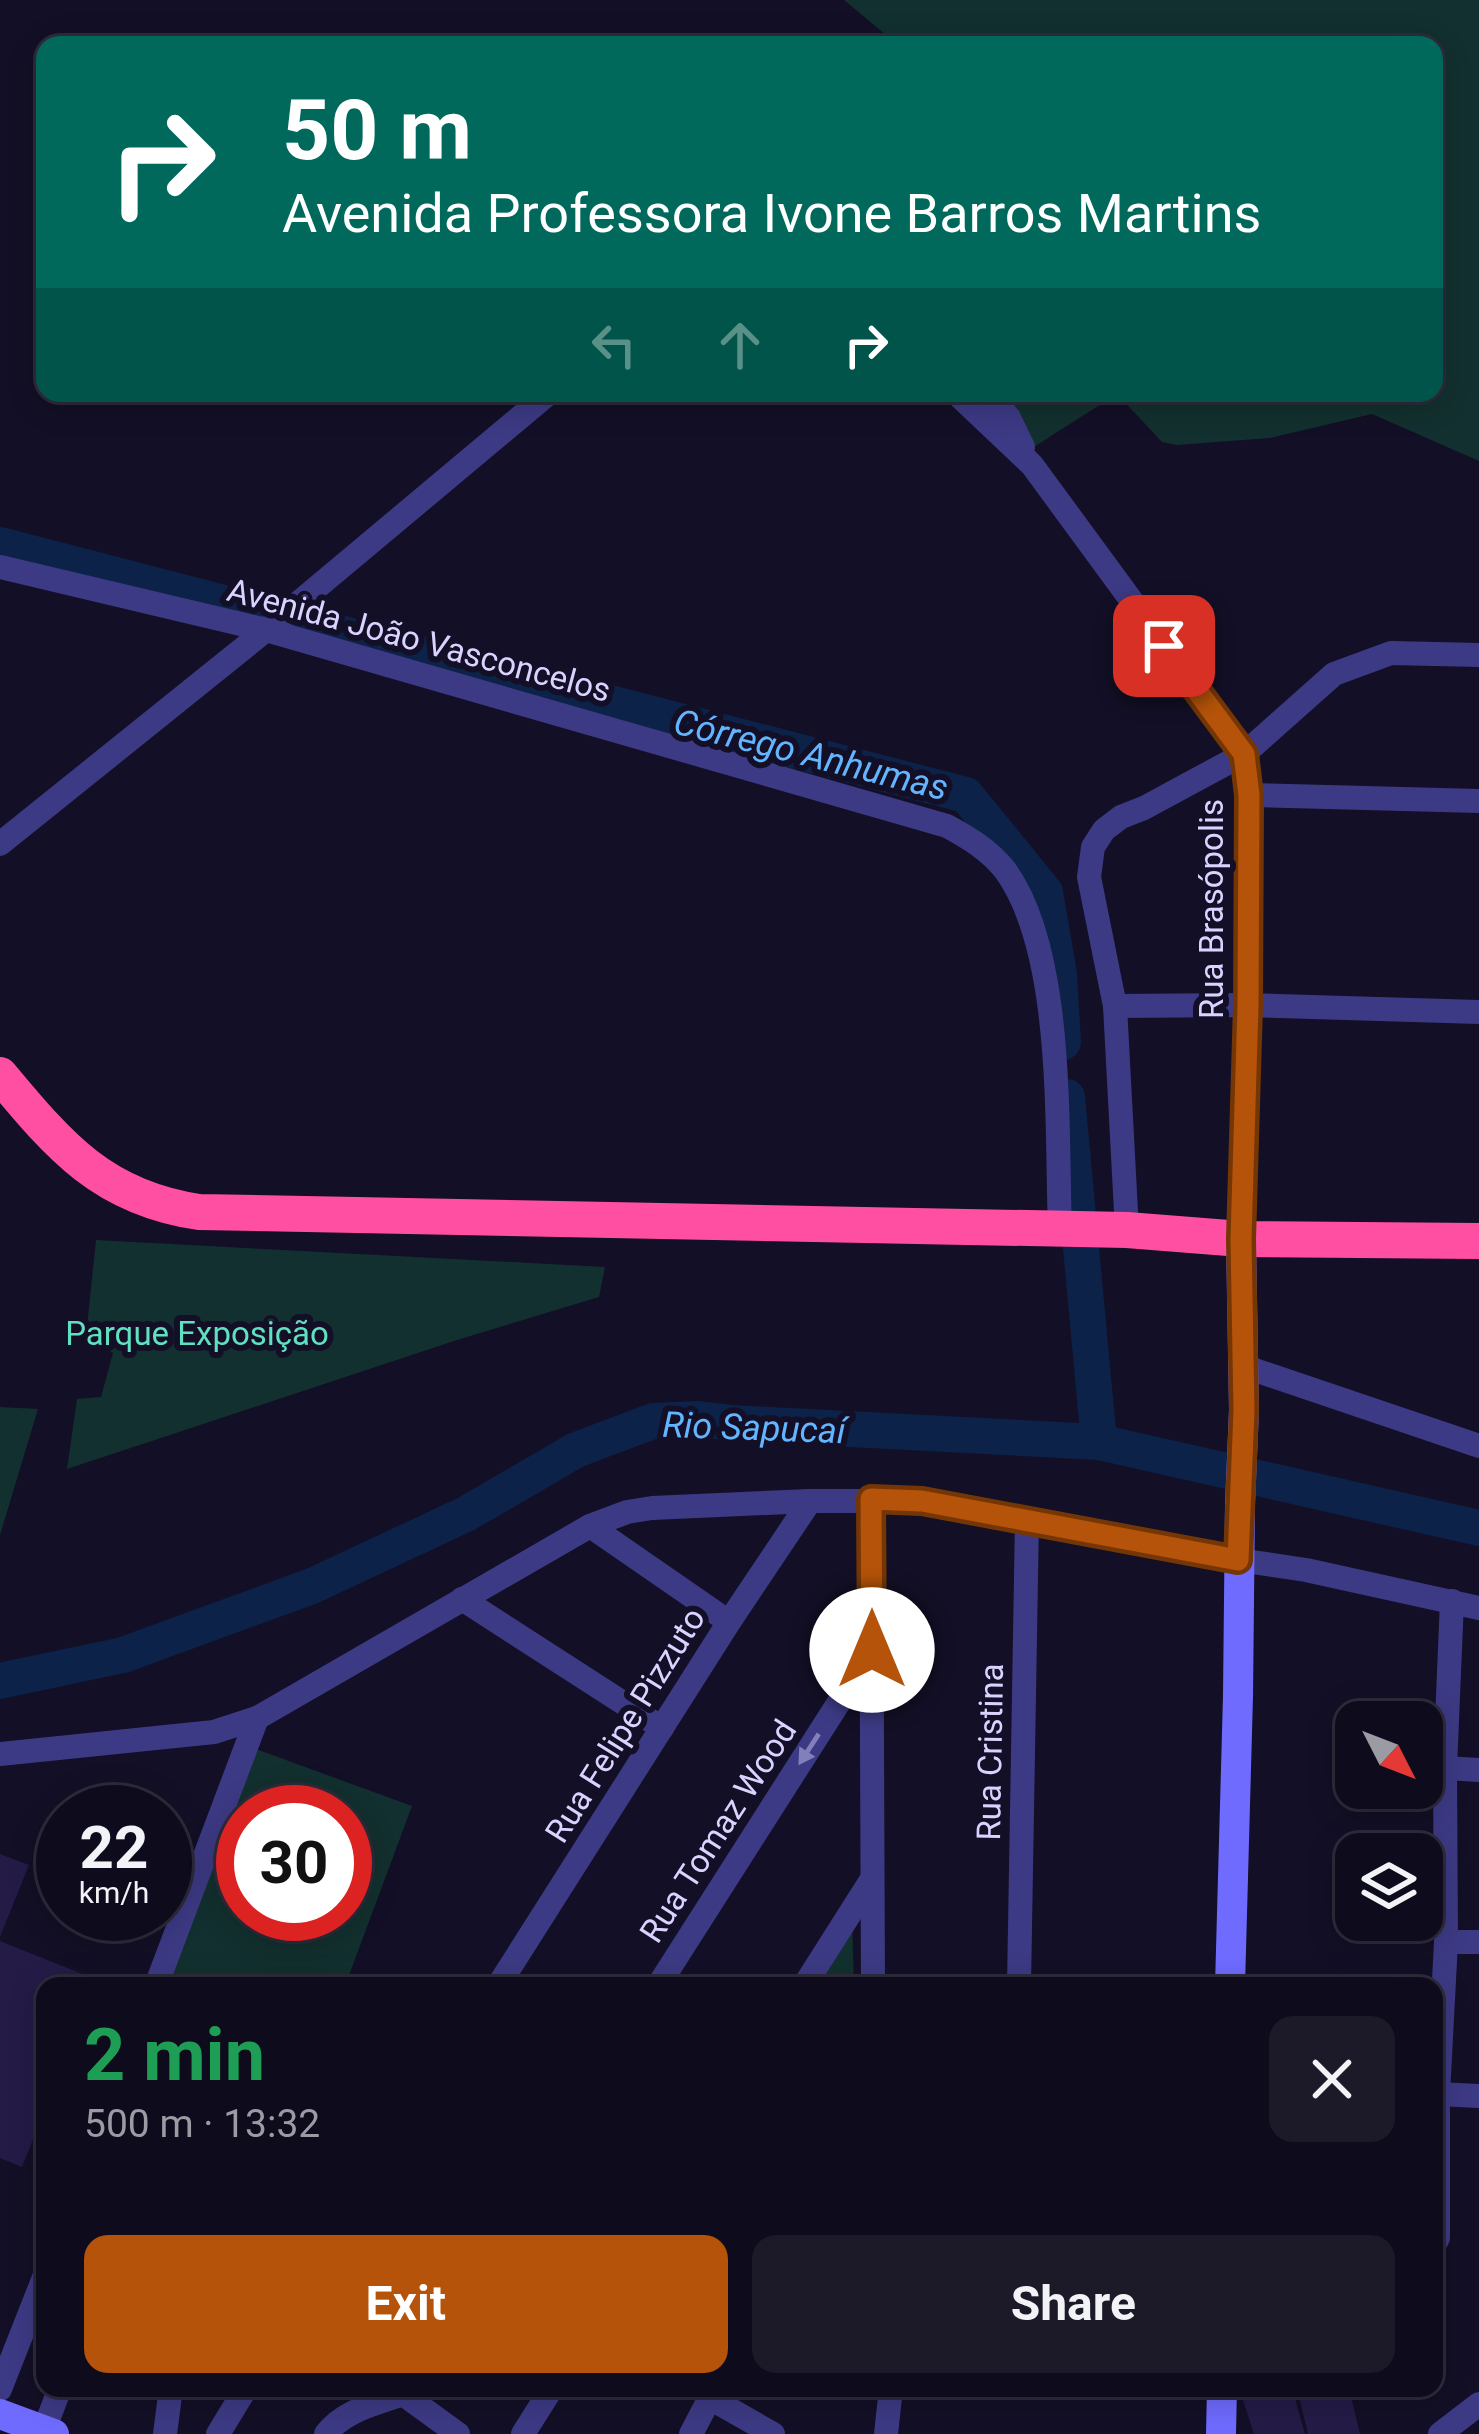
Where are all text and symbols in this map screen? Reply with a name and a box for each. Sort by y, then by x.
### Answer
text: 50 m [282,81,472,180]
icon: right [84,84,240,240]
text: Avenida Professora Ivone Barros Martins [282,182,1261,245]
icon: left [581,312,647,378]
icon: ahead [707,312,773,378]
icon: right [833,312,899,378]
street label: Avenida João Vasconcelos [223,570,615,710]
pin [1113,595,1215,697]
icon: arrive [1131,613,1197,679]
water label: Córrego Anhumas [670,701,952,809]
street label: Rua Brasópolis [1192,799,1231,1019]
park label: Parque Exposição [65,1314,329,1353]
water label: Rio Sapucaí [662,1404,851,1452]
position arrow [809,1587,935,1713]
street label: Rua Felipe Pizzuto [537,1600,713,1850]
street label: Rua Cristina [969,1663,1011,1841]
north arrow [1335,1701,1443,1809]
map controls [1335,1701,1443,1941]
street label: Rua Tomaz Wood [632,1712,804,1950]
one-way arrow [799,1733,821,1765]
speed limit sign: 30 [216,1785,372,1941]
text: 22 [80,1812,148,1883]
button: layers [1335,1833,1443,1941]
text: km/h [79,1875,149,1910]
text: 2 min [84,2013,265,2098]
button: close [1269,2016,1395,2142]
text: 500 m · 13:32 [84,2101,320,2147]
button: Exit [84,2235,728,2373]
button: Share [752,2235,1395,2373]

